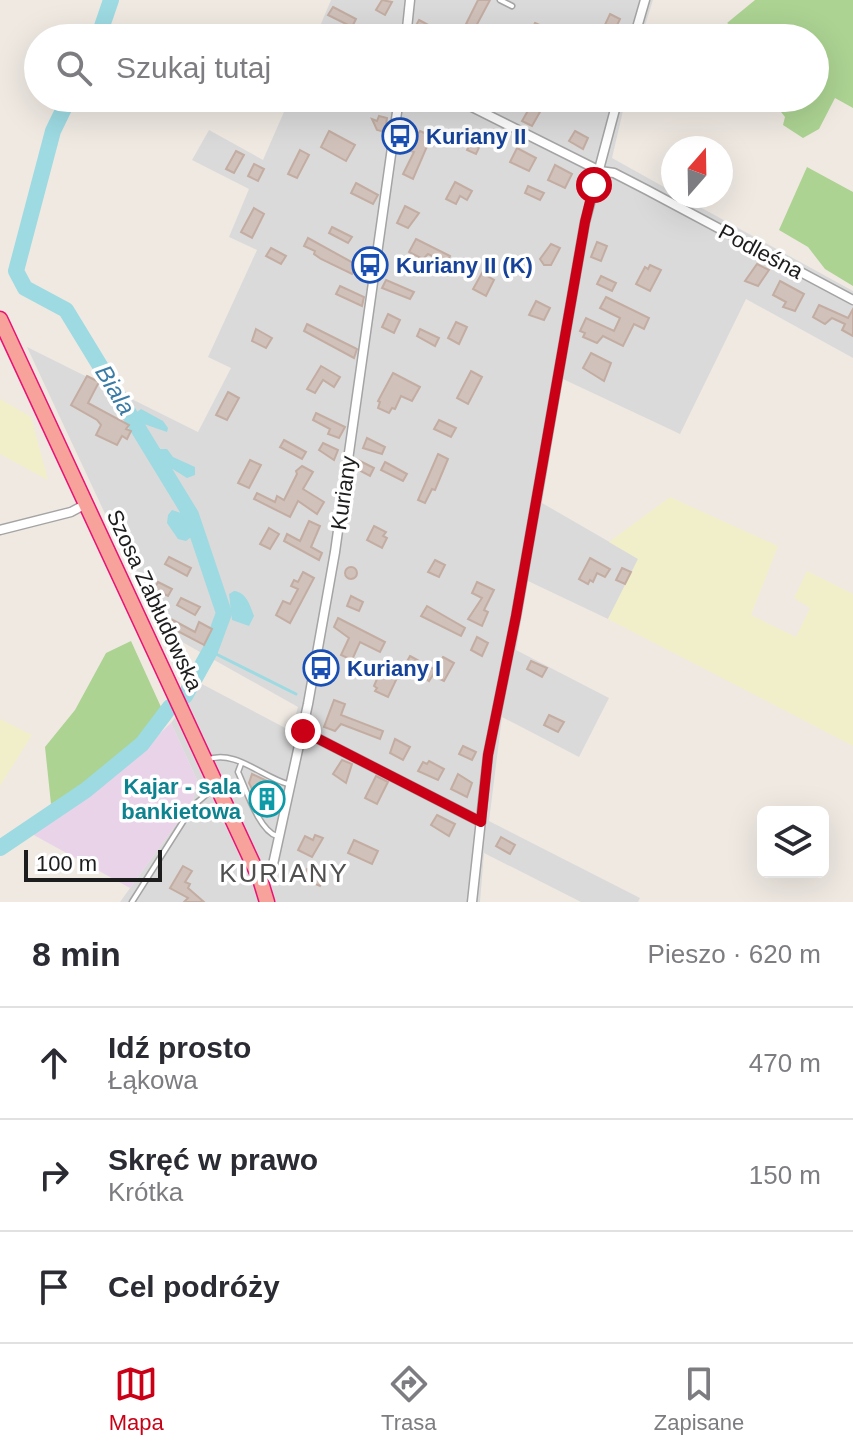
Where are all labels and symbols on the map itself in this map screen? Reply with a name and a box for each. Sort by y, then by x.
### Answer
bus stop icon: Kuriany II [381,117,419,155]
place label: Kuriany II [426,124,526,149]
north arrow [661,136,733,208]
route start [576,167,612,203]
street label: Podleśna [714,219,808,284]
bus stop icon: Kuriany II (K) [351,246,389,284]
place label: Kuriany II (K) [396,253,533,278]
water label: Biala [90,360,141,420]
street label: Kuriany [326,454,361,532]
street label: Szosa Zabłudowska [102,506,208,695]
bus stop icon: Kuriany I [302,649,340,687]
place label: Kuriany I [347,656,441,681]
route end [285,713,321,749]
place label: Kajar - sala bankietowa [121,774,242,824]
building icon: Kajar - sala bankietowa [248,780,286,818]
scale bar [24,846,162,882]
district label: KURIANY [219,858,349,888]

